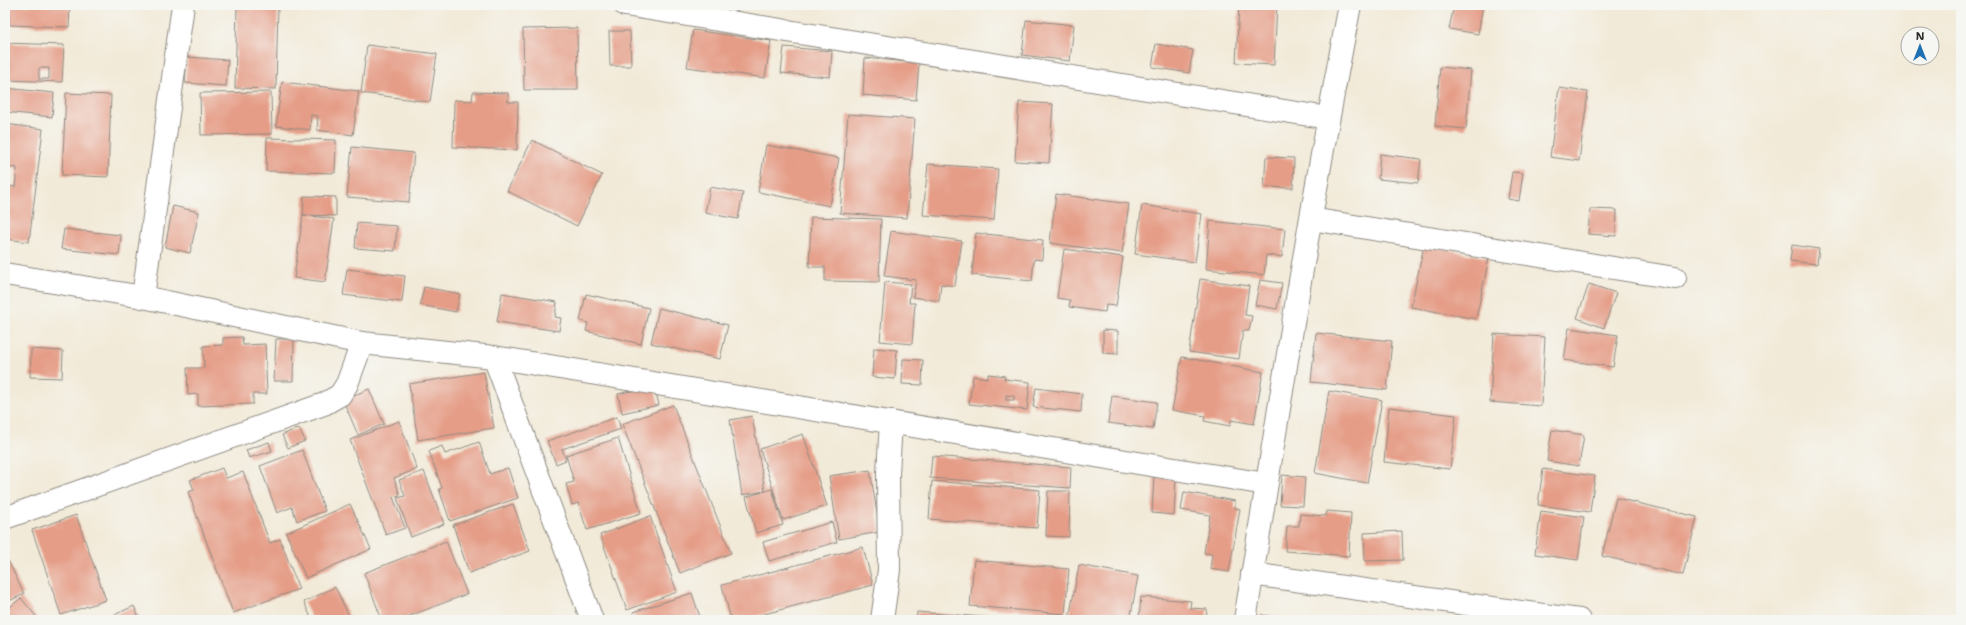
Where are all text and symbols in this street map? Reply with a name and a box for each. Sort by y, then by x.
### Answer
north arrow [1900,26,1940,66]
text: N [1916,29,1925,44]

